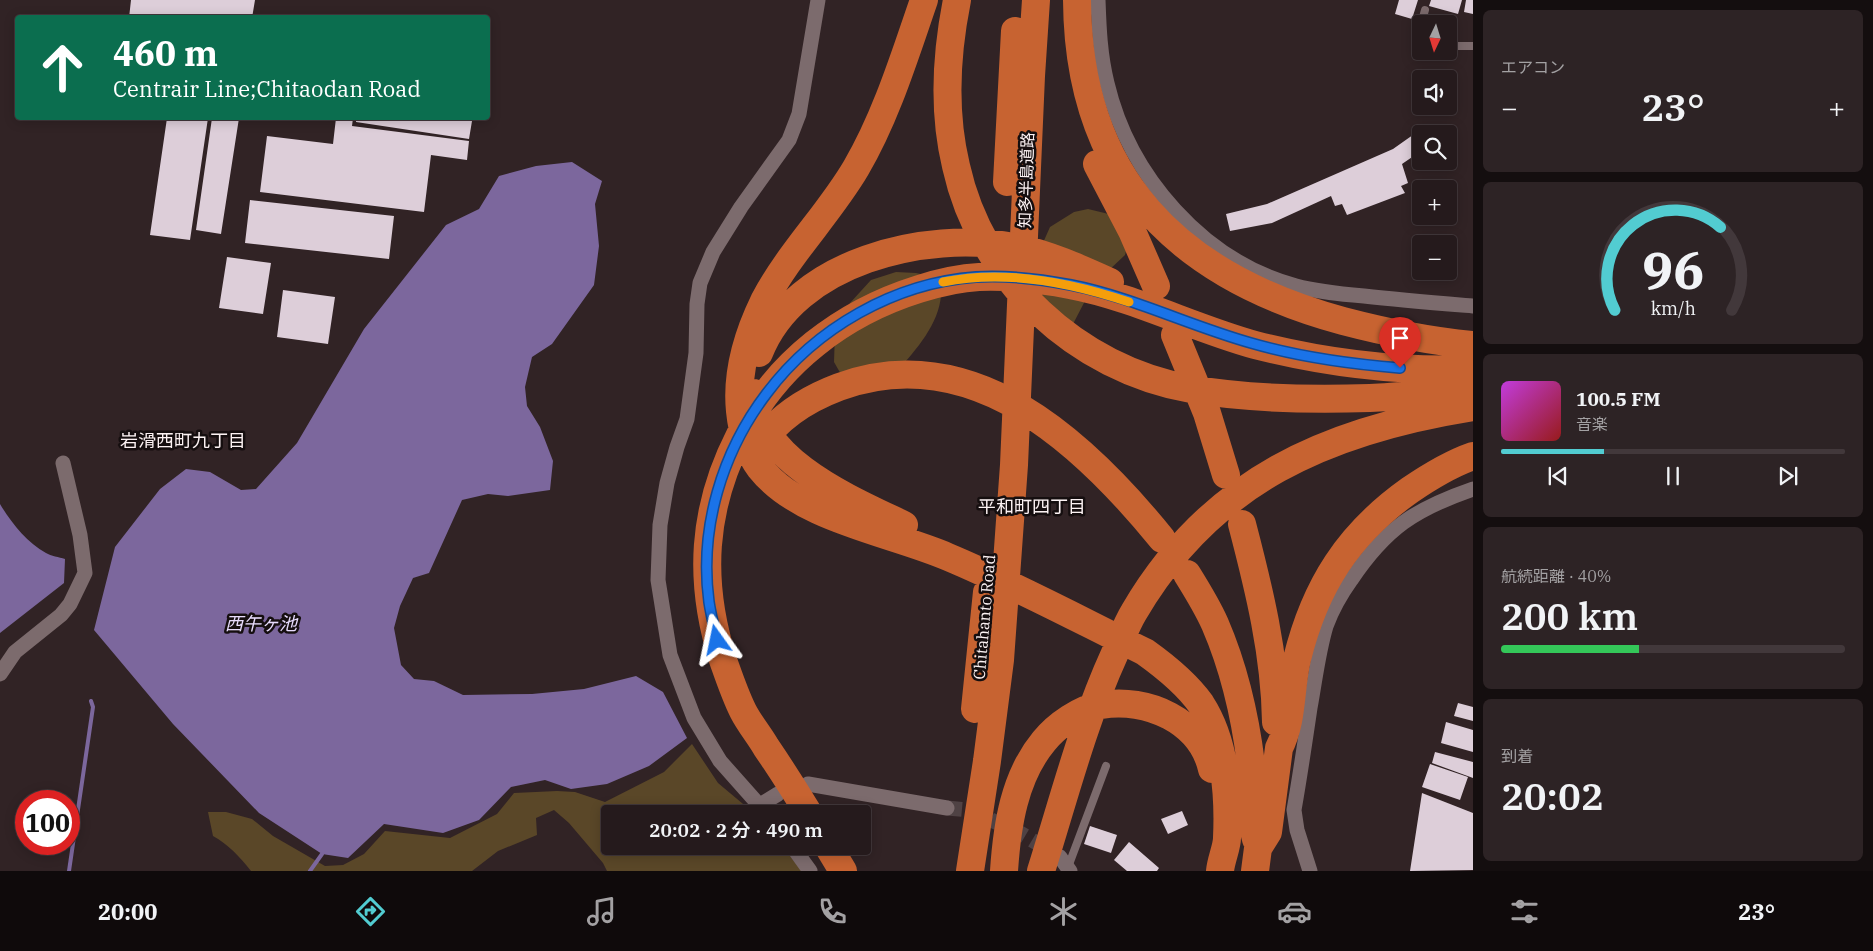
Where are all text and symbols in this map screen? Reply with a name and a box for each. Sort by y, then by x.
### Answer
north arrow [1412,15,1458,60]
map controls [1412,15,1457,280]
text: 460 m [113,30,218,76]
icon: ahead [30,35,95,100]
text: エアコン [1501,57,1565,77]
button: sound [1412,70,1457,115]
text: Centrair Line;Chitaodan Road [113,74,421,103]
text: 23° [1641,82,1705,131]
text: − [1501,89,1518,126]
text: + [1828,89,1845,126]
button: search [1412,125,1457,170]
street label: 知多半島道路 [1014,132,1038,228]
button: + [1412,180,1457,225]
button: − [1412,235,1457,280]
text: 96 [1642,236,1704,303]
text: km/h [1650,297,1696,320]
pin [1379,317,1421,368]
icon: arrive [1386,324,1414,352]
text: 100.5 FM [1576,387,1661,411]
text: 音楽 [1576,414,1608,434]
district label: 岩滑西町九丁目 [120,429,246,452]
icon: previous [1544,462,1572,490]
icon: pause [1659,462,1687,490]
icon: next [1774,462,1802,490]
district label: 平和町四丁目 [978,495,1086,518]
street label: Chitahanto Road [969,553,999,680]
text: 航続距離 · 40% [1501,566,1611,586]
text: 200 km [1501,591,1638,640]
water label: 西午ヶ池 [225,612,299,635]
position arrow [690,613,742,665]
text: 到着 [1501,746,1533,766]
text: 20:02 [1501,771,1604,820]
speed limit sign: 100 [15,790,80,855]
text: 20:02 · 2 分 · 490 m [649,818,823,842]
icon: directions [353,894,388,929]
icon: music [584,894,619,929]
icon: phone [815,894,850,929]
icon: climate [1046,894,1081,929]
icon: car [1277,894,1312,929]
icon: filters [1507,894,1542,929]
text: 20:00 [98,897,157,926]
text: 23° [1738,897,1775,926]

